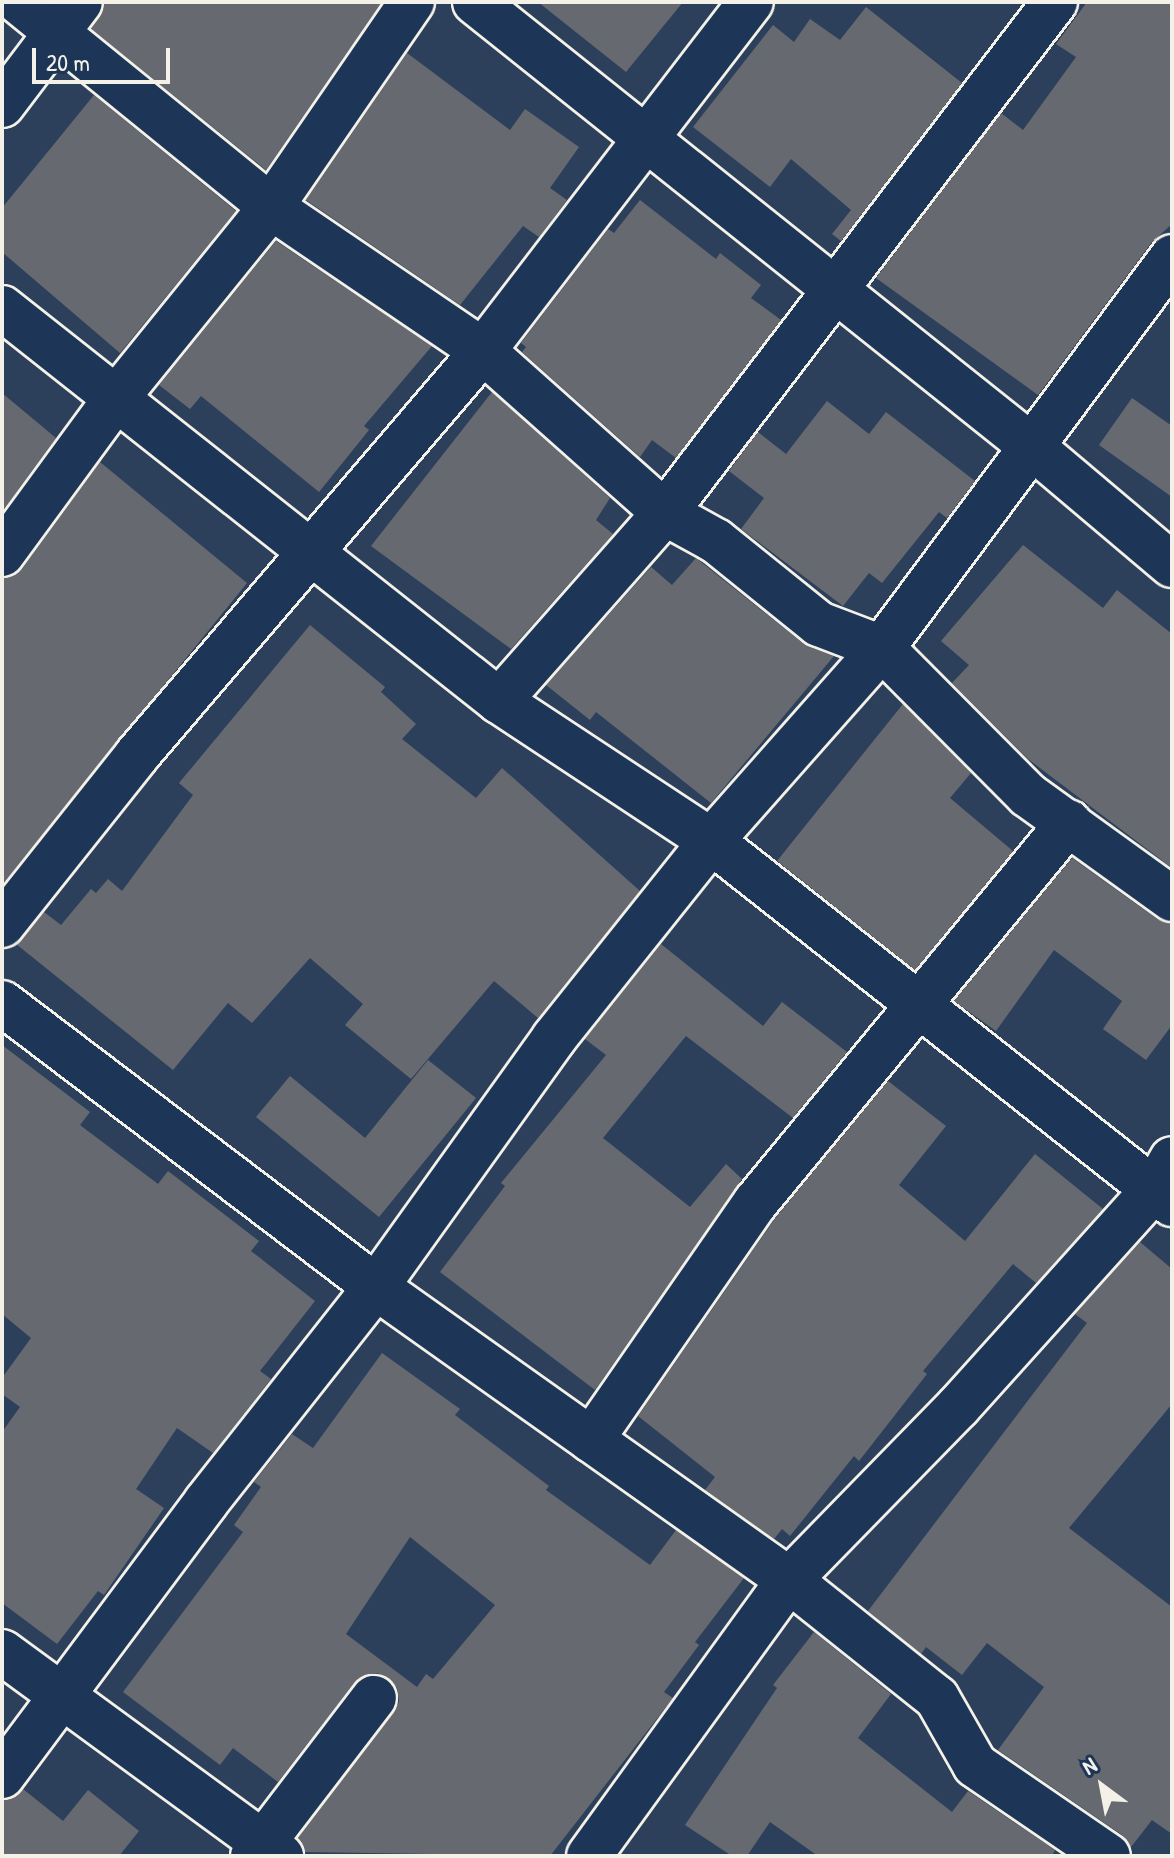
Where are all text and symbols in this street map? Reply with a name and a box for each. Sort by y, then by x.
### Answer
scale bar [36,32,174,82]
text: 20 m [46,46,90,78]
north arrow [1062,1746,1142,1826]
text: N [1076,1750,1102,1781]

